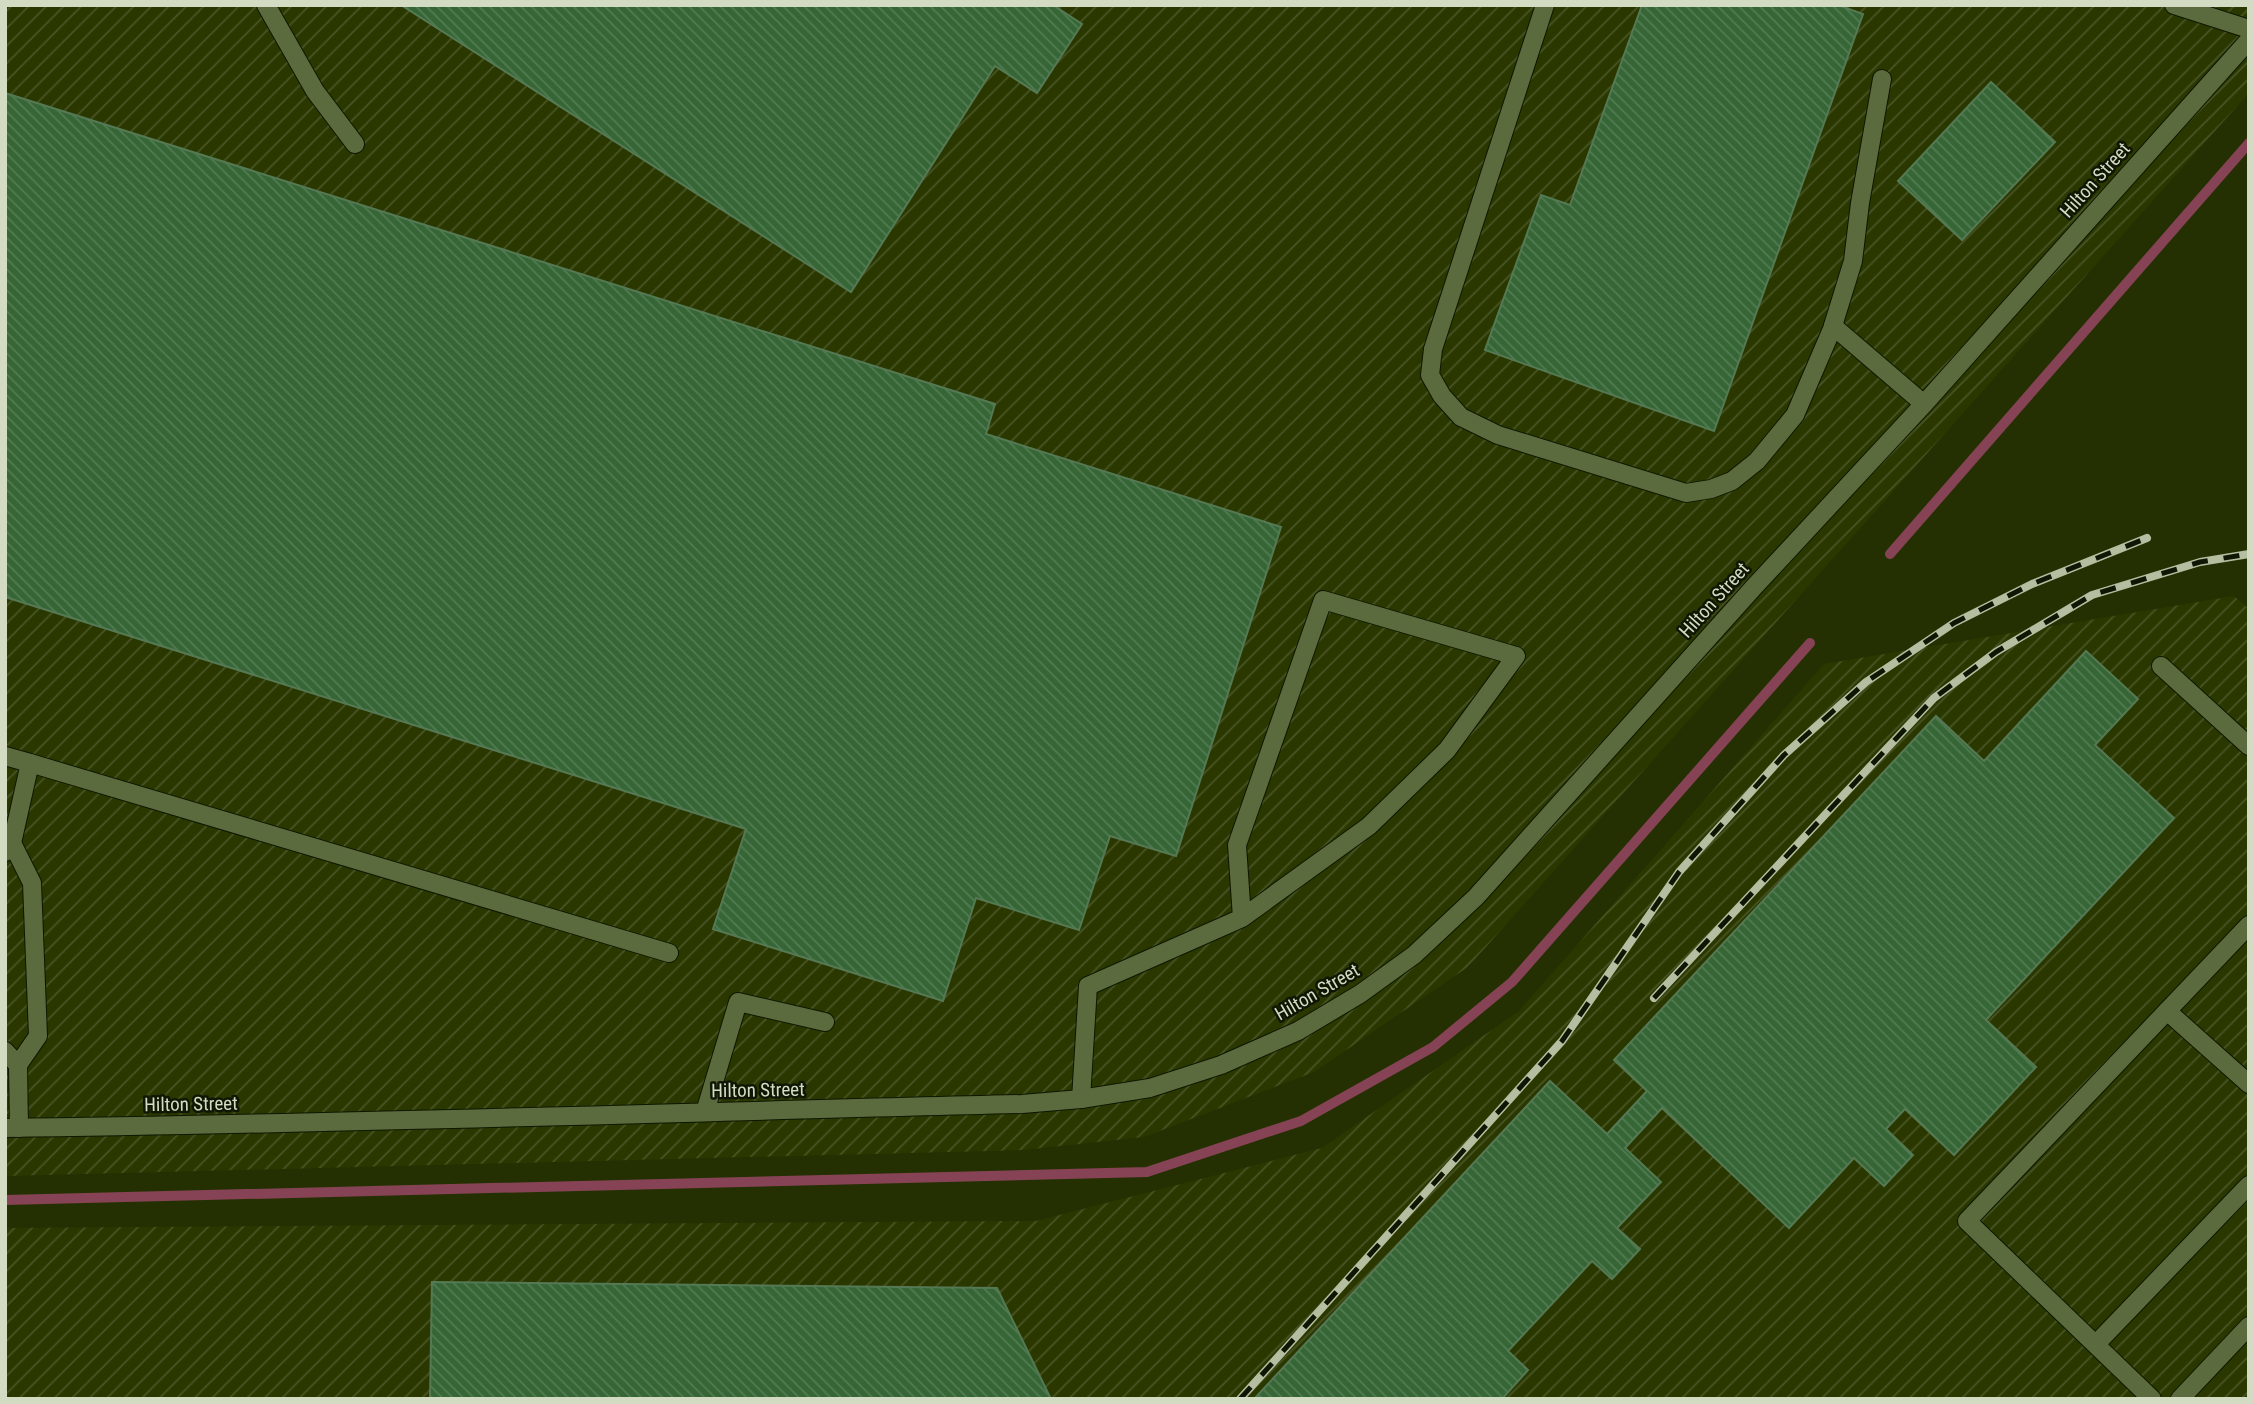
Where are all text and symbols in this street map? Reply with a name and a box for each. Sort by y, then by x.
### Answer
street label: Hilton Street [2055,138,2135,222]
street label: Hilton Street [1674,558,1754,642]
street label: Hilton Street [1271,959,1363,1025]
street label: Hilton Street [711,1078,805,1102]
street label: Hilton Street [144,1092,238,1116]

